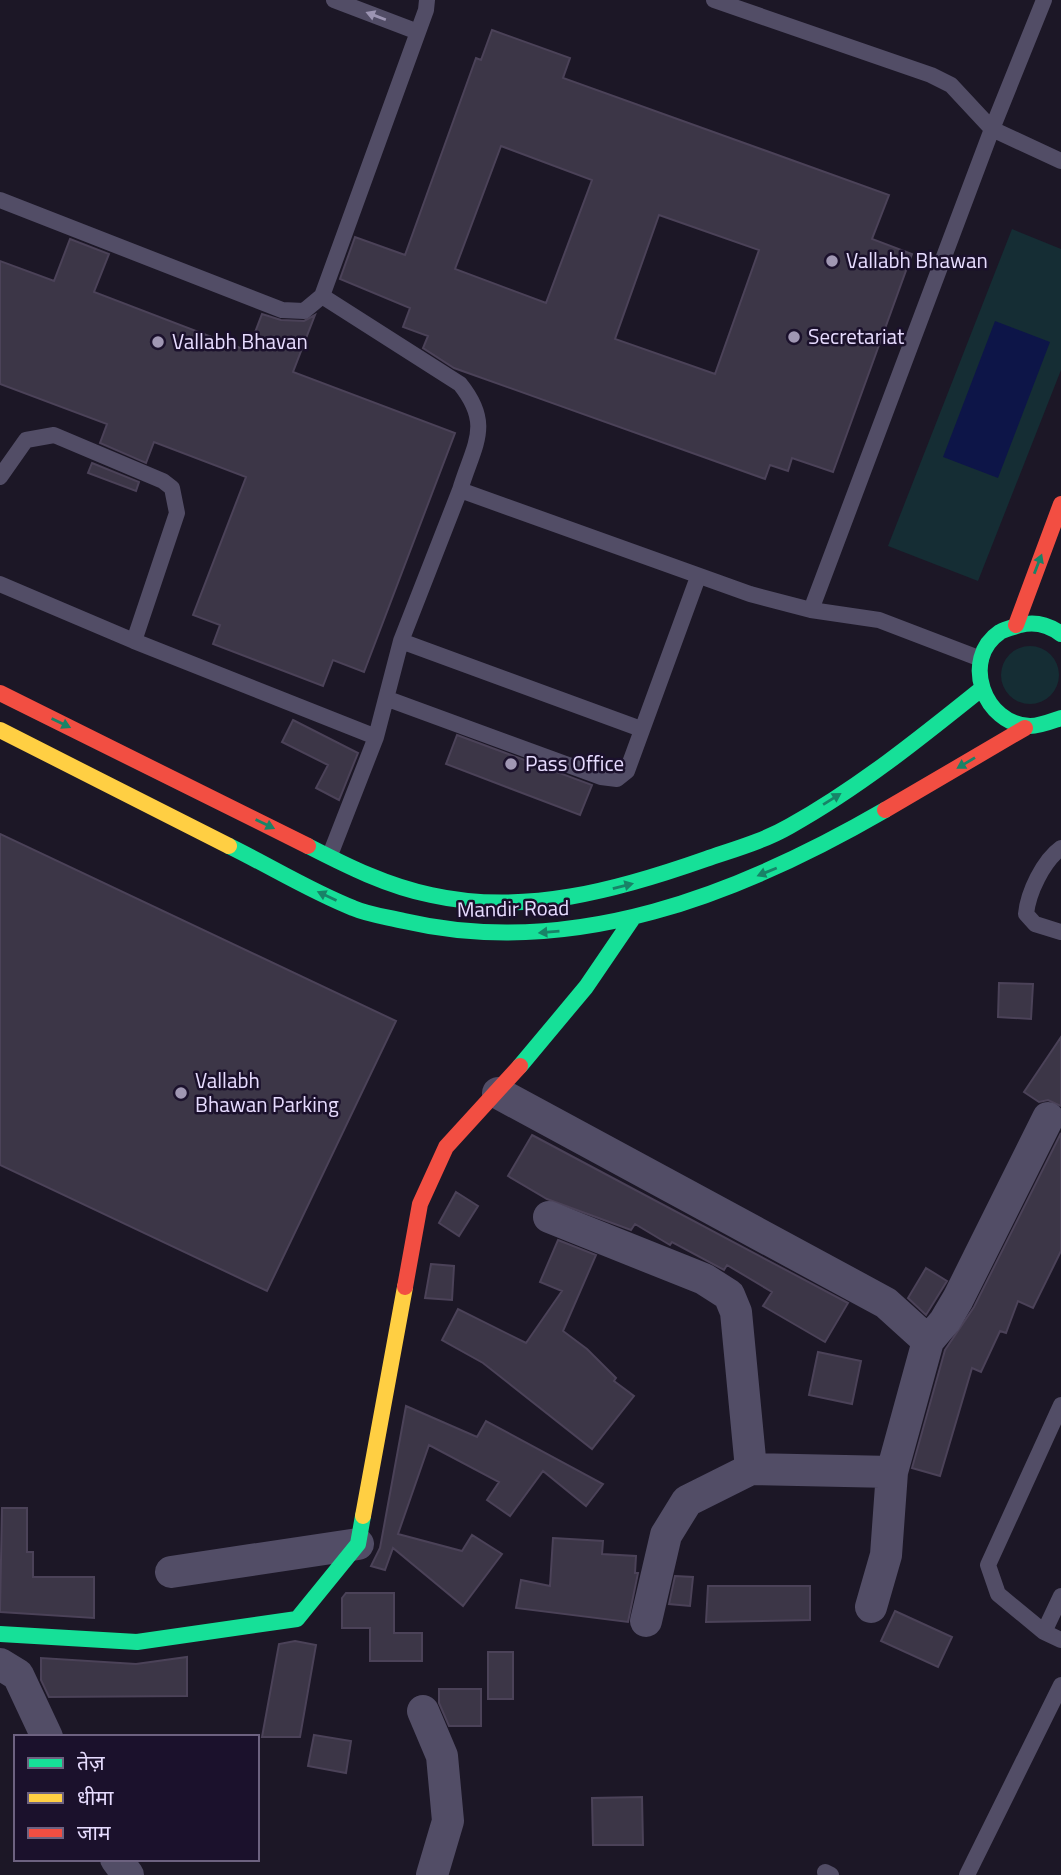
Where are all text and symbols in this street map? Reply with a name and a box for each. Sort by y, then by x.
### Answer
one-way arrow [366,11,387,22]
place label: Vallabh Bhawan [846,244,988,276]
marker: Vallabh Bhawan [824,253,840,269]
place label: Secretariat [808,320,905,352]
place label: Vallabh Bhavan [172,325,308,357]
marker: Secretariat [786,329,802,345]
marker: Vallabh Bhavan [150,334,166,350]
one-way arrow [1033,554,1044,575]
one-way arrow [51,718,71,729]
place label: Pass Office [525,747,624,779]
marker: Pass Office [503,756,519,772]
one-way arrow [957,757,976,769]
one-way arrow [822,793,841,806]
one-way arrow [255,818,275,829]
one-way arrow [756,866,777,877]
one-way arrow [612,880,634,891]
one-way arrow [317,890,337,902]
street label: Mandir Road [456,891,570,925]
one-way arrow [537,927,559,938]
place label: Vallabh Bhawan Parking [195,1064,339,1120]
marker: Vallabh Bhawan Parking [173,1085,189,1101]
legend [14,1735,259,1861]
text: तेज़ [77,1746,105,1778]
text: धीमा [77,1781,114,1813]
text: जाम [77,1816,111,1848]

